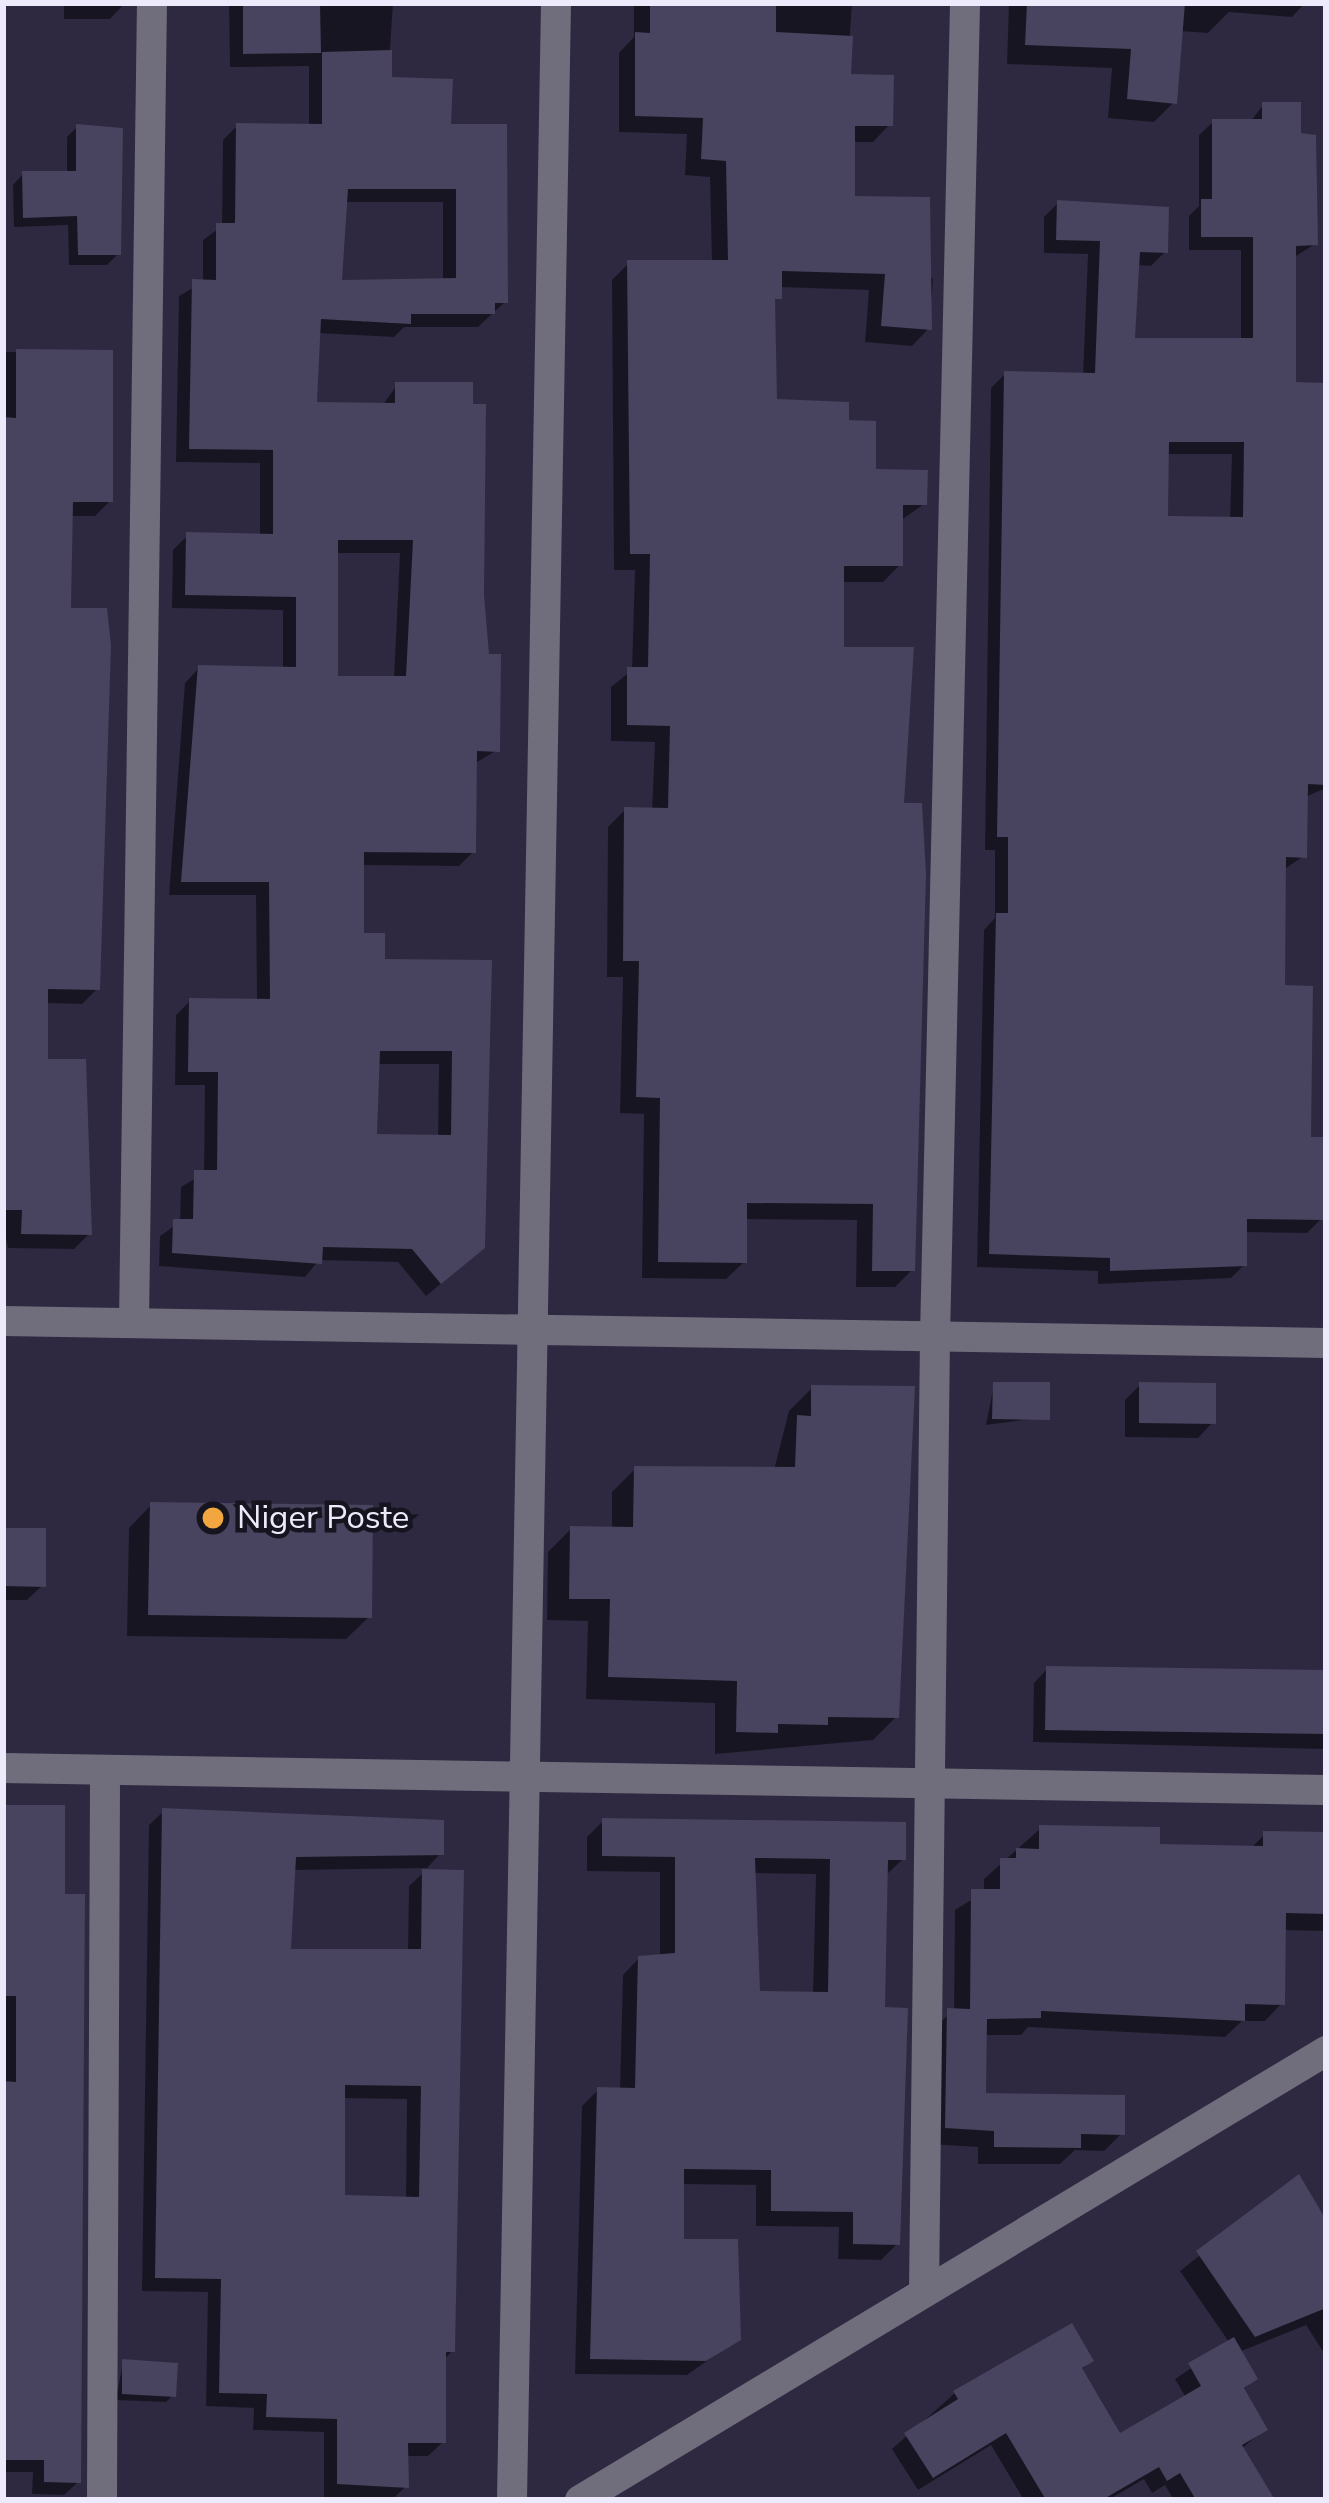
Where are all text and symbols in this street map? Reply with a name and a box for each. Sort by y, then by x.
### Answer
place label: Niger Poste [237,1498,409,1538]
marker: Niger Poste [200,1505,226,1531]

